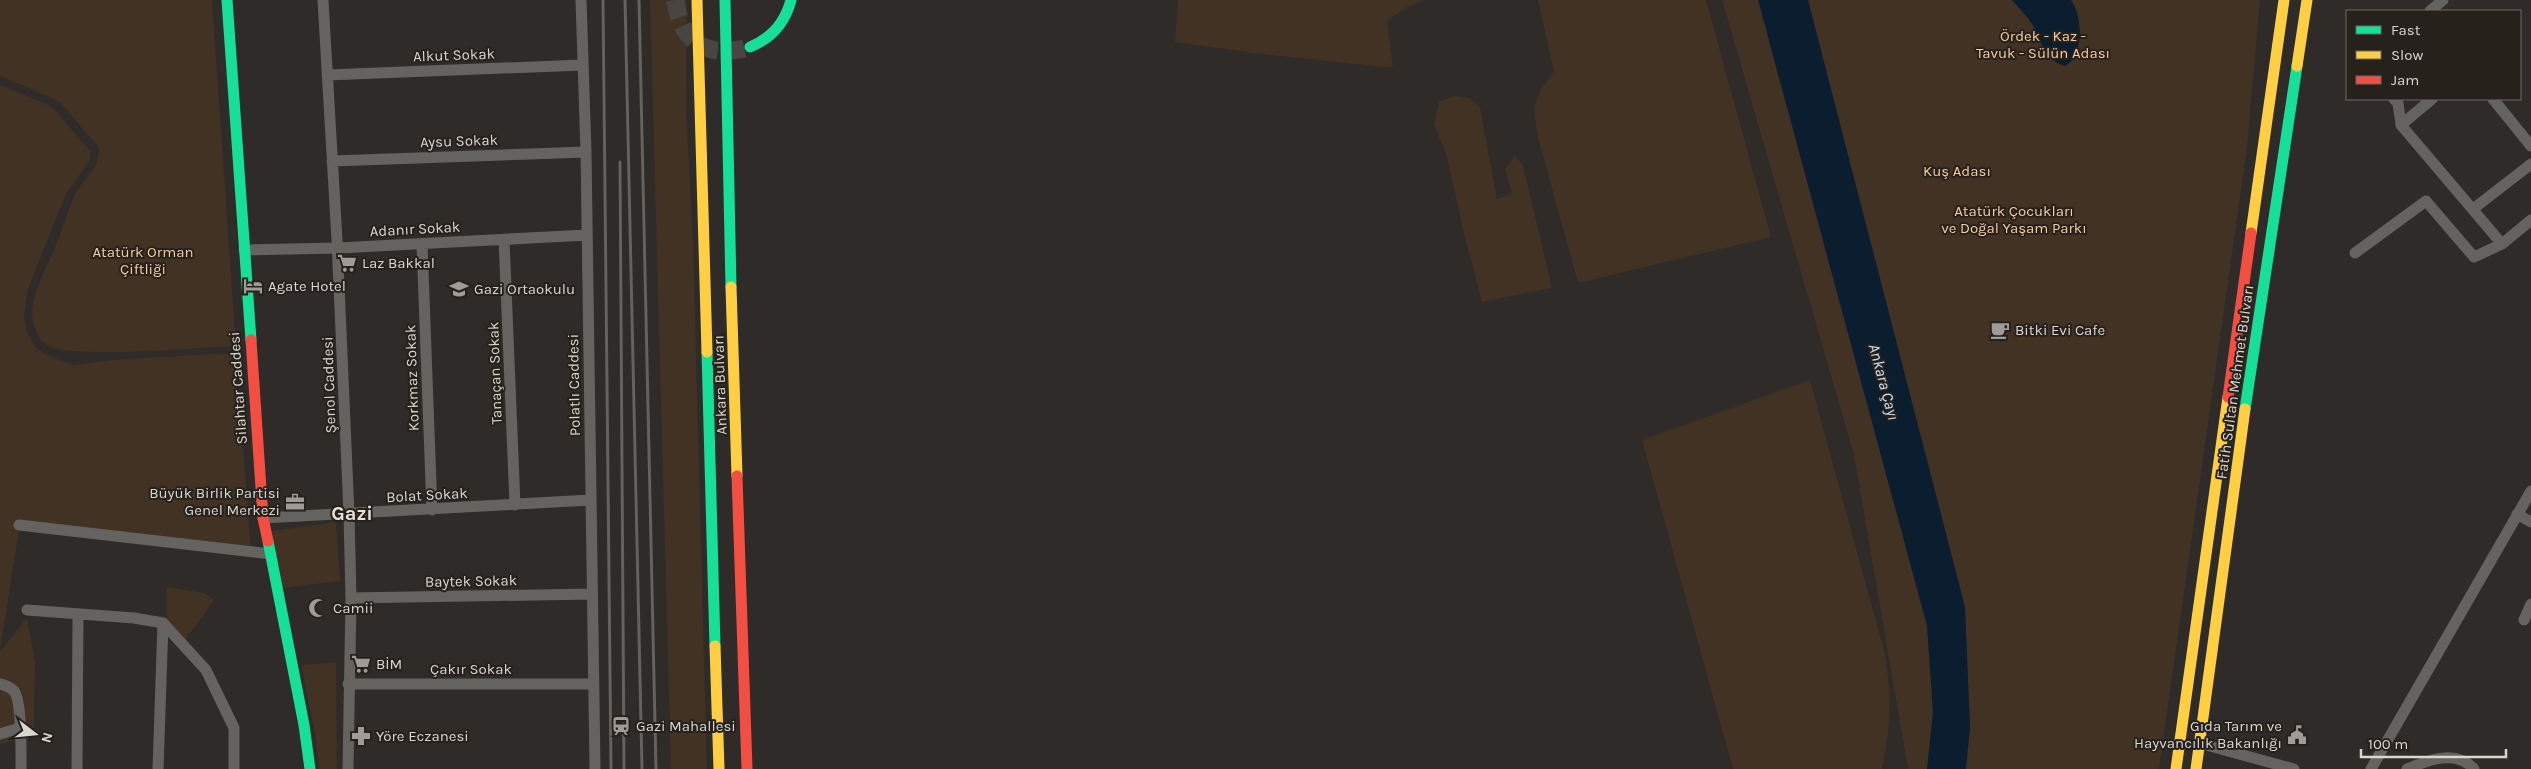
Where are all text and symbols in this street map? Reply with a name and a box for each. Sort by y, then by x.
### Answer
legend [2346,10,2521,100]
text: Fast [2391,21,2421,39]
park label: Ördek - Kaz - Tavuk - Sülün Adası [1976,27,2110,62]
street label: Alkut Sokak [413,45,495,65]
text: Slow [2391,46,2423,64]
text: Jam [2391,71,2419,89]
street label: Aysu Sokak [420,131,498,151]
park label: Kuş Adası [1923,162,1991,180]
park label: Atatürk Çocukları ve Doğal Yaşam Parkı [1941,202,2087,237]
street label: Adanır Sokak [369,218,461,240]
park label: Atatürk Orman Çiftliği [92,243,194,278]
supermarket icon: Laz Bakkal [336,252,358,274]
place label: Laz Bakkal [362,254,435,272]
hotel icon: Agate Hotel [242,275,264,297]
place label: Agate Hotel [268,277,346,295]
school or university icon: Gazi Ortaokulu [448,278,470,300]
place label: Gazi Ortaokulu [474,280,575,298]
street label: Fatih Sultan Mehmet Bulvarı [2212,284,2258,480]
cafe icon: Bitki Evi Cafe [1989,319,2011,341]
street label: Tanaçan Sokak [484,321,506,425]
place label: Bitki Evi Cafe [2015,321,2105,339]
street label: Korkmaz Sokak [401,324,423,432]
street label: Silahtar Caddesi [225,331,251,445]
street label: Polatlı Caddesi [564,334,584,436]
street label: Ankara Bulvarı [709,335,731,435]
street label: Şenol Caddesi [318,336,340,434]
water label: Ankara Çayı [1865,342,1903,422]
place label: Büyük Birlik Partisi Genel Merkezi [149,484,280,519]
street label: Bolat Sokak [386,484,468,506]
office icon: Büyük Birlik Partisi Genel Merkezi [284,491,306,513]
district label: Gazi [331,502,373,525]
street label: Baytek Sokak [425,571,517,591]
mosque icon: Camii [307,597,329,619]
place label: Camii [333,599,373,617]
supermarket icon: BİM [350,653,372,675]
place label: BİM [376,655,402,673]
street label: Çakır Sokak [430,660,512,678]
north arrow [10,709,60,759]
station icon: Gazi Mahallesi [610,715,632,737]
place label: Gazi Mahallesi [636,717,736,735]
place label: Gıda Tarım ve Hayvancılık Bakanlığı [2134,717,2282,752]
public building icon: Gıda Tarım ve Hayvancılık Bakanlığı [2286,724,2308,746]
pharmacy icon: Yöre Eczanesi [350,725,372,747]
scale bar [2361,726,2506,758]
place label: Yöre Eczanesi [376,727,469,745]
text: N [37,730,57,745]
text: 100 m [2368,735,2408,753]

